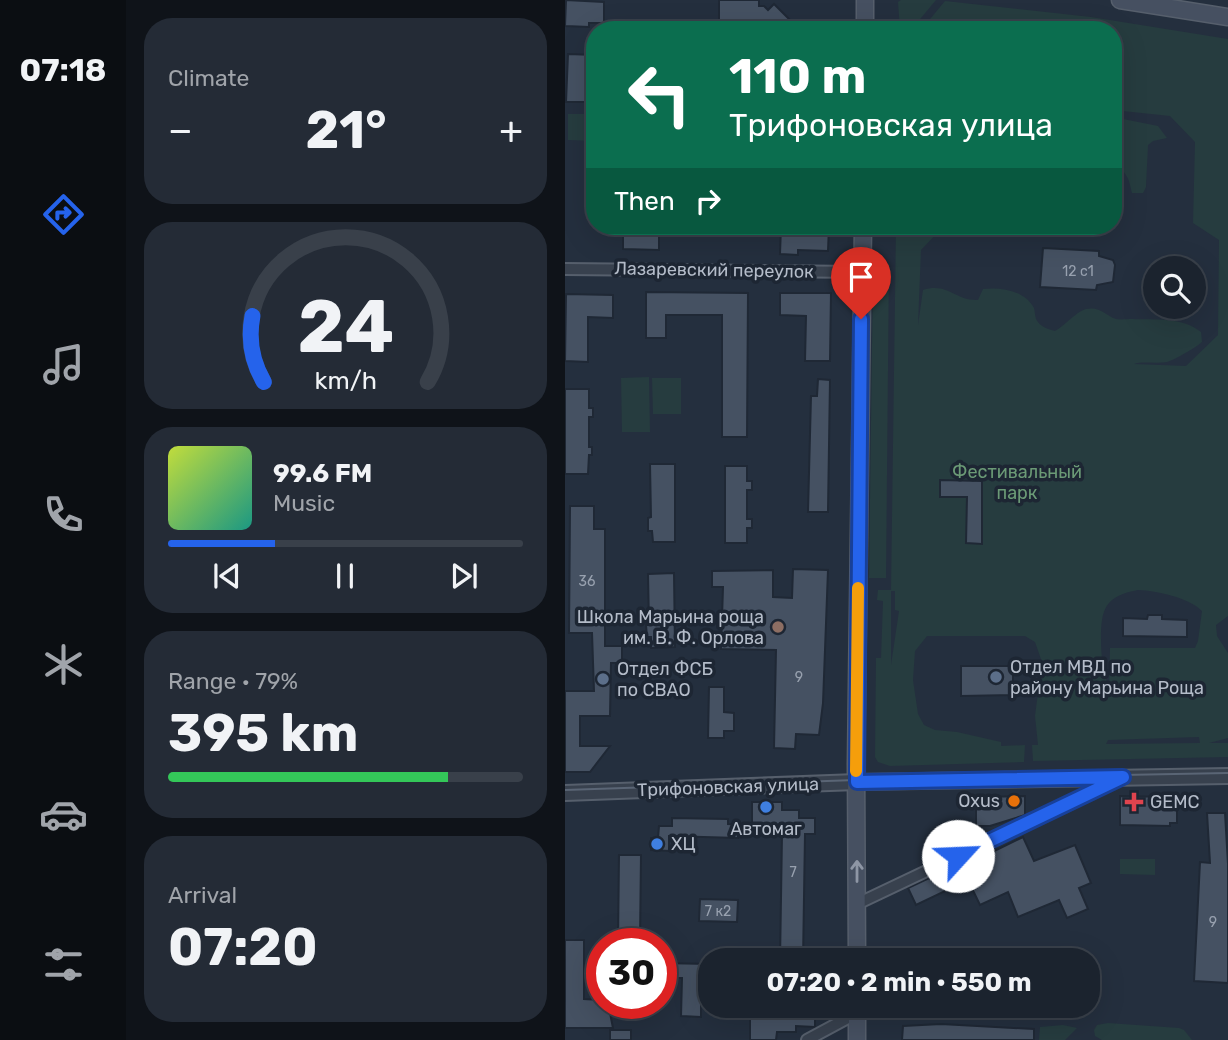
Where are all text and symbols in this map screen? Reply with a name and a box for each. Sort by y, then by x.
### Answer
text: 110 m [729,47,866,105]
icon: left [614,49,705,140]
text: 07:18 [19,51,107,89]
text: Climate [168,64,249,92]
text: 21° [306,99,387,161]
text: Трифоновская улица [729,106,1053,144]
text: − [168,107,193,153]
text: + [499,107,523,153]
icon: right [689,182,727,220]
text: Then [614,186,675,217]
icon: directions [39,190,88,239]
pin [831,247,891,319]
map controls [1143,256,1206,319]
button: search [1143,256,1206,319]
street label: Лазаревский переулок [614,257,814,283]
icon: arrive [842,258,880,296]
house number: 12 с1 [1062,263,1094,280]
text: 24 [297,284,394,370]
icon: music [39,340,88,389]
text: km/h [314,365,377,394]
text: 99.6 FM [273,458,372,489]
park label: Фестивальный парк [952,461,1082,504]
text: Music [273,489,335,517]
icon: phone [39,490,88,539]
icon: previous [208,557,246,595]
icon: pause [326,557,364,595]
icon: next [445,557,483,595]
house number: 36 [579,573,595,590]
place label: Школа Марьина роща им. В. Ф. Орлова [577,606,764,649]
marker: Школа Марьина роща им. В. Ф. Орлова [770,619,786,635]
icon: climate [39,640,88,689]
place label: Отдел МВД по району Марьина Роща [1010,656,1204,699]
place label: Отдел ФСБ по СВАО [617,658,713,701]
text: Range · 79% [168,667,298,695]
house number: 9 [795,669,803,686]
marker: Отдел МВД по району Марьина Роща [988,669,1004,685]
marker: Отдел ФСБ по СВАО [595,671,611,687]
text: 395 km [168,702,358,764]
street label: Трифоновская улица [637,773,819,801]
icon: car [39,790,88,839]
place label: Oxus [958,790,1000,812]
place label: GEMC [1150,791,1199,813]
marker: GEMC [1124,792,1144,812]
marker: Oxus [1006,793,1022,809]
marker: Автомаг [758,799,774,815]
place label: Автомаг [730,818,802,840]
position arrow [921,819,995,893]
place label: ХЦ [671,833,696,855]
marker: ХЦ [649,836,665,852]
one-way arrow [851,860,864,883]
house number: 7 [789,864,797,881]
text: Arrival [168,881,237,909]
house number: 7 к2 [705,903,731,920]
house number: 9 [1209,914,1217,931]
text: 07:20 [168,916,318,978]
speed limit sign: 30 [586,928,677,1019]
icon: filters [39,940,88,989]
text: 07:20 · 2 min · 550 m [766,967,1032,998]

